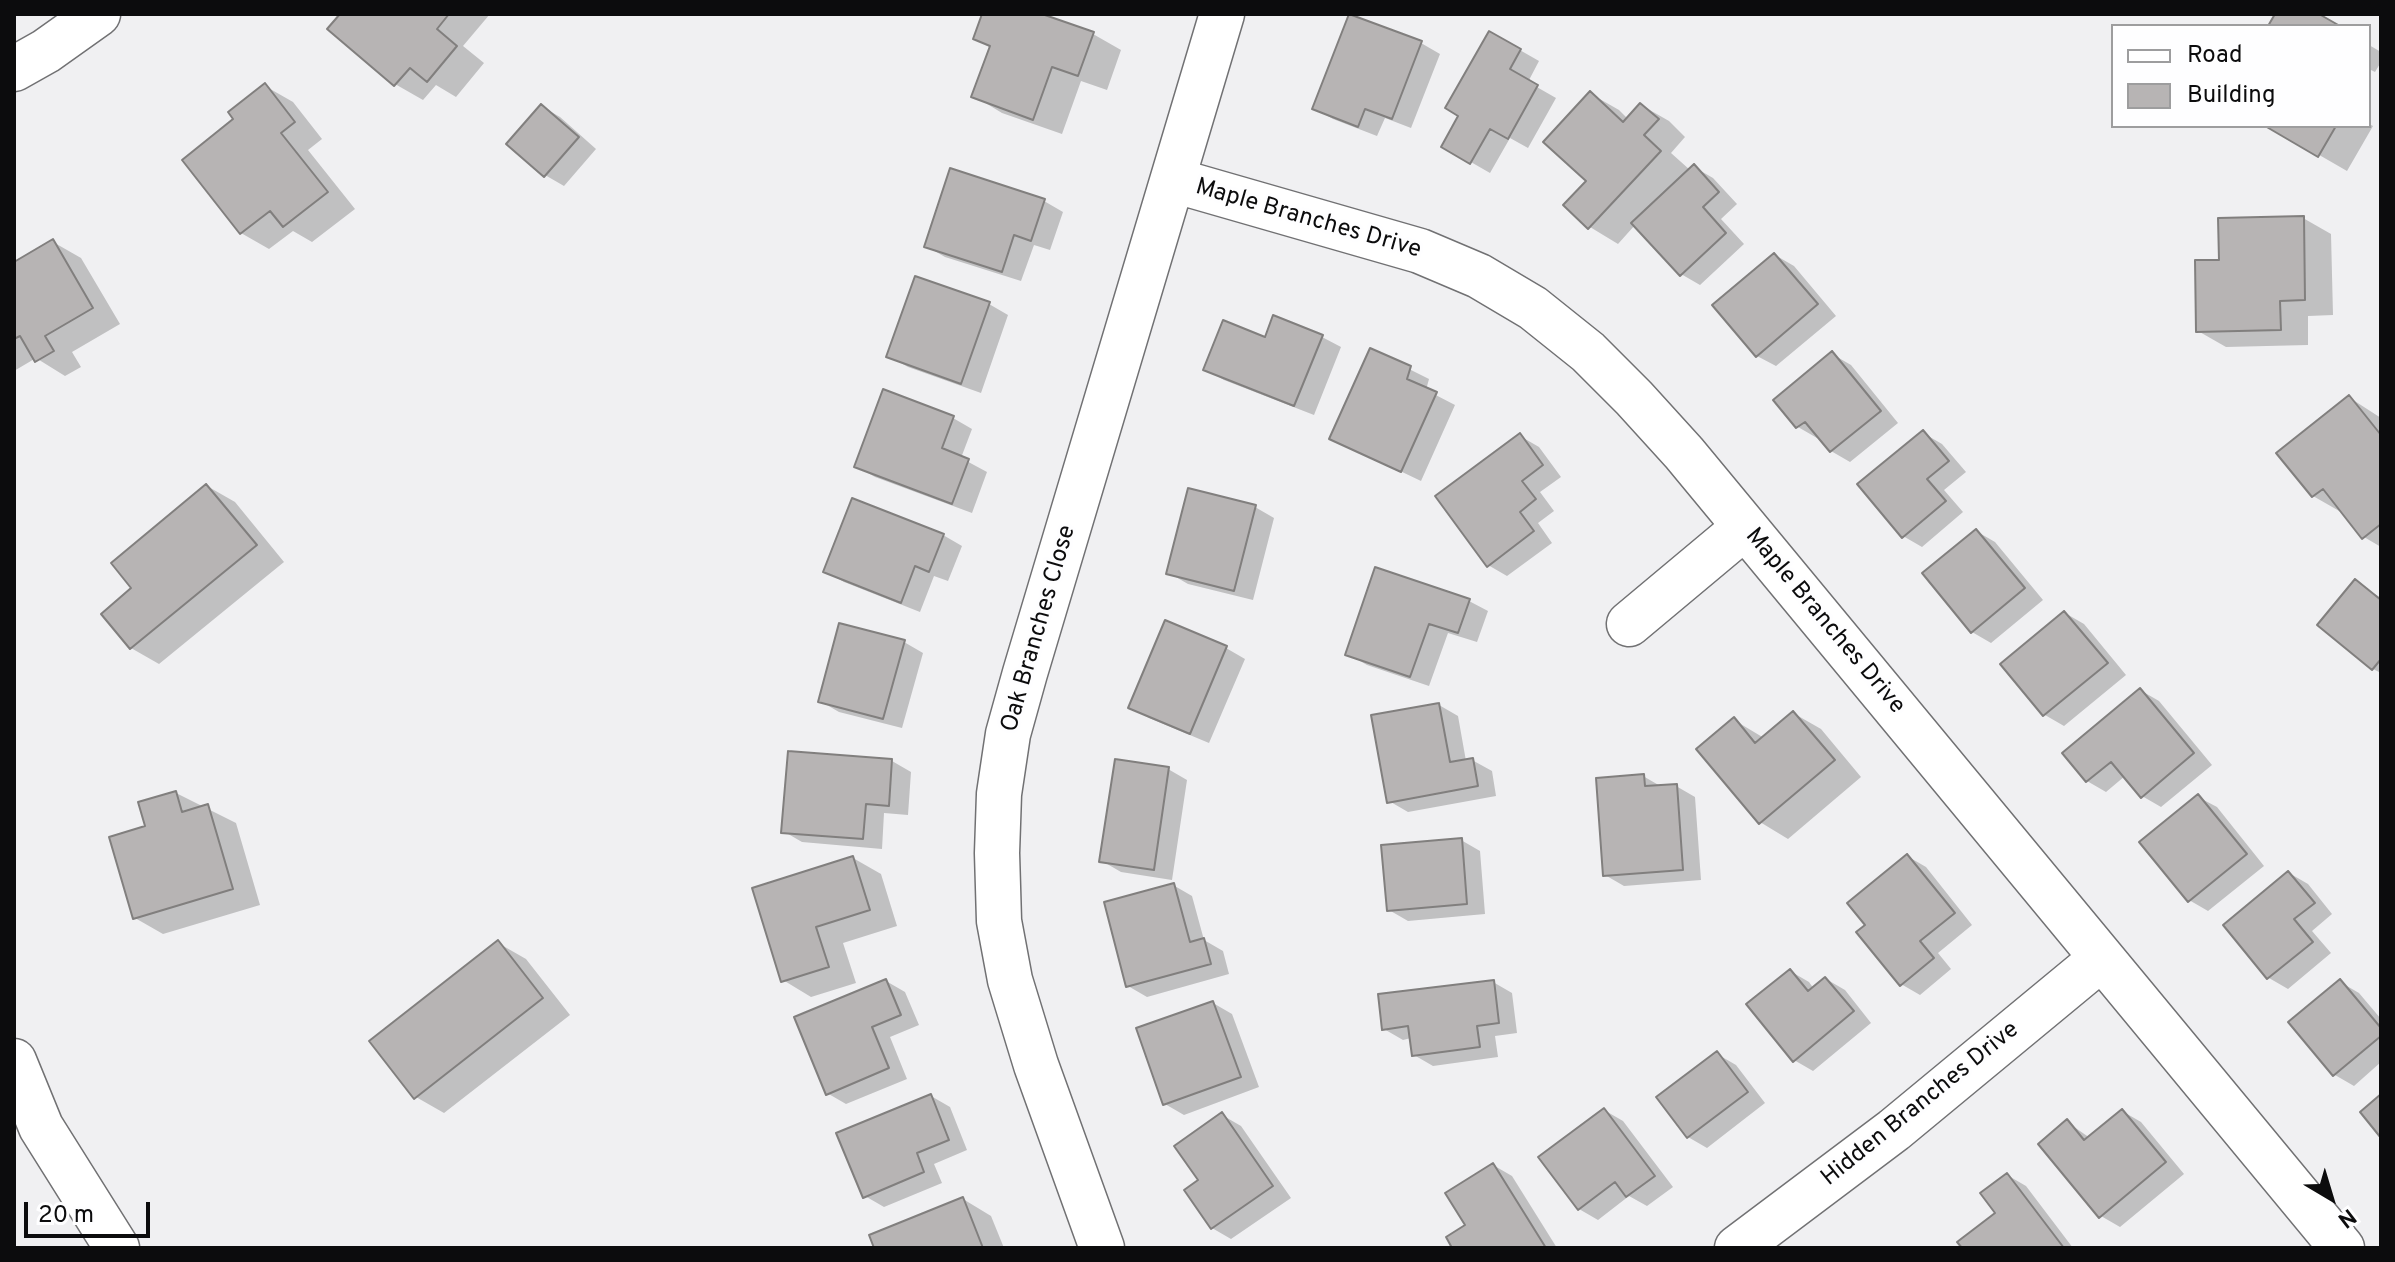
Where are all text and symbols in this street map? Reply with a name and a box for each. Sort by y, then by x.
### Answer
legend [2111,24,2371,128]
text: Road [2187,41,2243,71]
text: Building [2187,81,2276,111]
street label: Maple Branches Drive [1192,174,1424,266]
street label: Oak Branches Close [997,522,1083,736]
street label: Maple Branches Drive [1738,523,1910,721]
street label: Hidden Branches Drive [1816,1016,2026,1194]
north arrow [2291,1158,2371,1238]
scale bar [28,1186,154,1236]
text: 20 m [38,1201,94,1231]
text: N [2332,1202,2361,1233]

